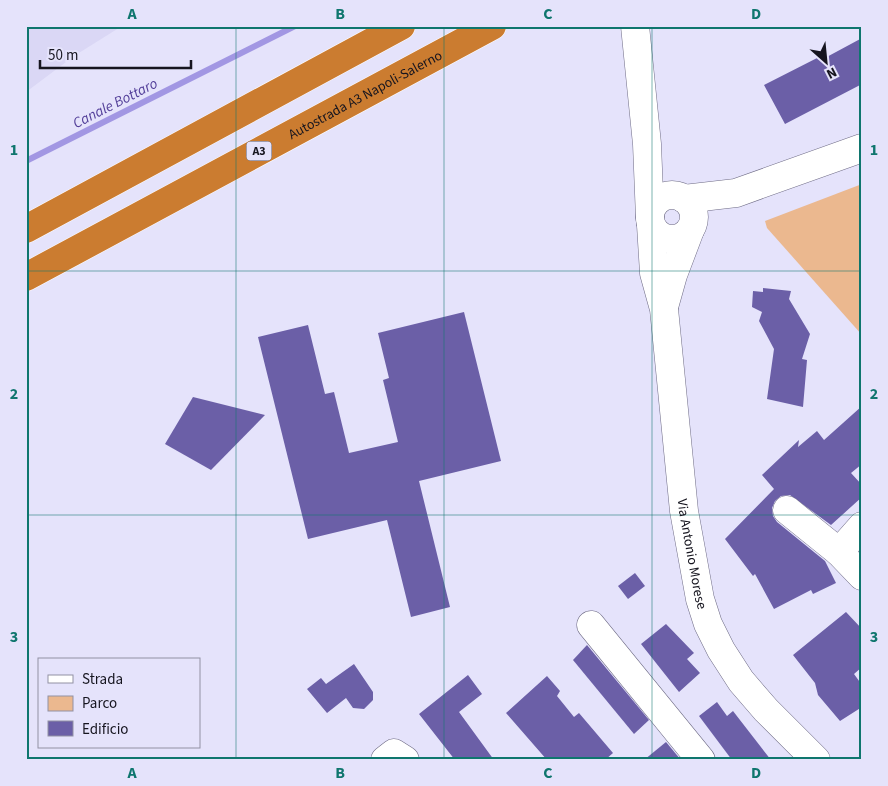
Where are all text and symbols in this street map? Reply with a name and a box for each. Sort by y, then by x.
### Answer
text: A [126,3,137,25]
text: B [335,3,345,25]
text: C [543,3,553,25]
text: D [751,3,761,25]
scale bar [40,38,191,70]
north arrow [800,38,850,88]
text: 50 m [48,45,78,66]
street label: Autostrada A3 Napoli-Salerno [285,46,446,145]
text: N [823,62,840,84]
water label: Canale Bottaro [69,73,162,134]
text: 1 [10,139,18,161]
text: 1 [870,139,878,161]
road number: A3 [246,142,272,160]
text: 2 [10,383,18,405]
text: 2 [870,383,878,405]
street label: Via Antonio Morese [672,498,712,612]
text: 3 [10,626,18,648]
text: 3 [870,626,878,648]
legend [38,658,200,748]
text: Strada [82,669,123,690]
text: Parco [82,693,117,714]
text: Edificio [82,719,129,740]
text: A [126,762,137,784]
text: B [335,762,345,784]
text: C [543,762,553,784]
text: D [751,762,761,784]

